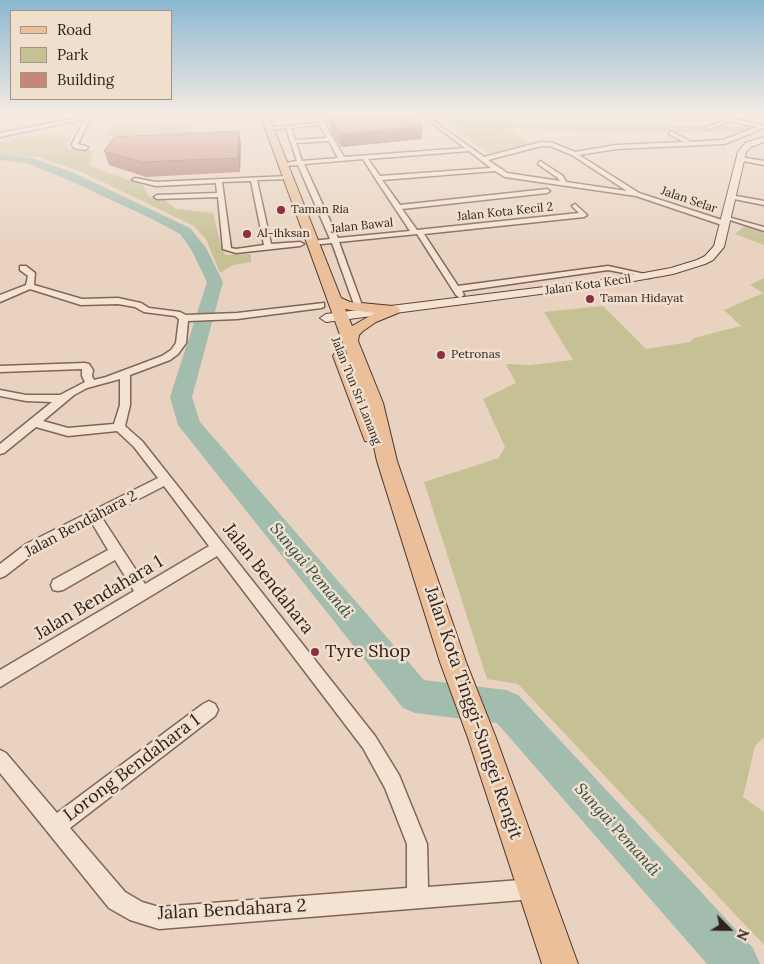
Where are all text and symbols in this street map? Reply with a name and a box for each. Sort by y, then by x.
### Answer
legend [10,10,172,100]
text: Road [57,20,92,39]
text: Park [57,45,88,64]
text: Building [57,70,114,89]
street label: Jalan Selar [659,184,719,216]
street label: Jalan Kota Kecil 2 [456,200,554,224]
place label: Taman Ria [291,203,349,217]
marker: Taman Ria [275,204,287,216]
street label: Jalan Bawal [330,216,394,236]
place label: Al-ihksan [257,227,310,241]
marker: Al-ihksan [241,228,253,240]
street label: Jalan Kota Kecil [544,272,632,298]
place label: Taman Hidayat [600,292,684,306]
marker: Taman Hidayat [584,293,596,305]
street label: Jalan Tun Sri Lanang [328,335,384,447]
place label: Petronas [451,348,500,362]
marker: Petronas [435,349,447,361]
street label: Jalan Bendahara 2 [22,487,140,561]
street label: Jalan Bendahara [218,519,318,639]
water label: Sungai Pemandi [266,519,356,623]
street label: Jalan Bendahara 1 [31,551,167,645]
street label: Jalan Kota Tinggi-Sungei Rengit [419,584,527,842]
place label: Tyre Shop [325,641,410,663]
marker: Tyre Shop [309,646,321,658]
street label: Lorong Bendahara 1 [60,710,204,826]
water label: Sungai Pemandi [570,780,664,880]
street label: Jalan Bendahara 2 [157,895,307,925]
north arrow [704,904,754,954]
text: N [732,926,753,943]

